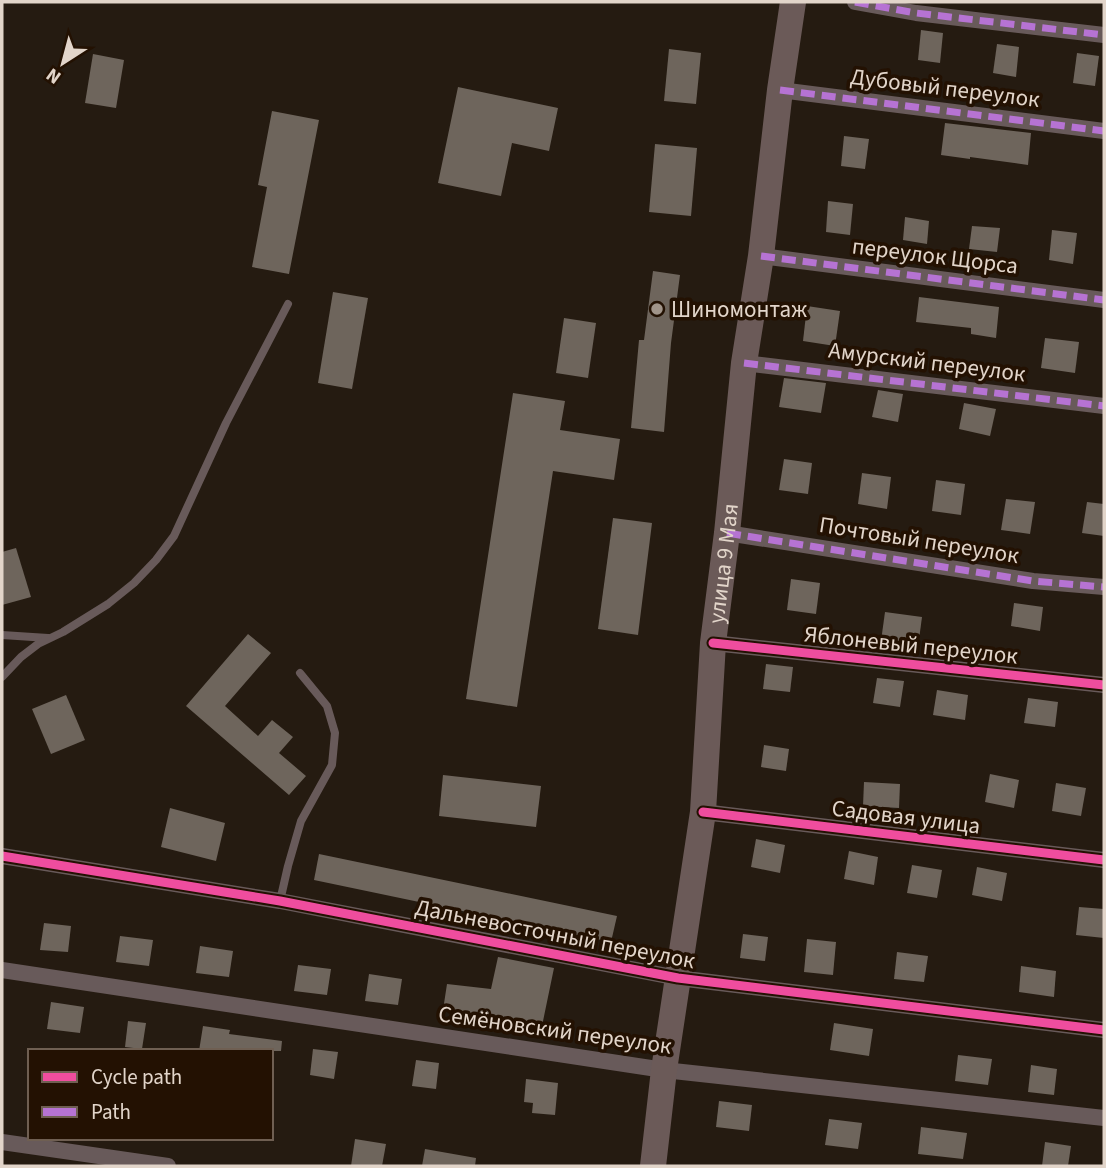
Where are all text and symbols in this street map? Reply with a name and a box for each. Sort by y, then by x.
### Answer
north arrow [28,28,98,98]
street label: Дубовый переулок [849,60,1042,116]
text: N [41,61,67,90]
street label: переулок Щорса [850,229,1020,283]
place label: Шиномонтаж [671,293,807,326]
marker: Шиномонтаж [649,301,665,317]
street label: Амурский переулок [827,334,1028,391]
street label: улица 9 Мая [699,502,746,626]
street label: Почтовый переулок [817,508,1022,572]
street label: Яблоневый переулок [803,617,1020,673]
street label: Садовая улица [830,792,982,842]
street label: Дальневосточный переулок [412,891,698,977]
street label: Семёновский переулок [436,997,674,1063]
legend [28,1049,273,1140]
text: Cycle path [91,1062,182,1092]
text: Path [91,1097,131,1127]

